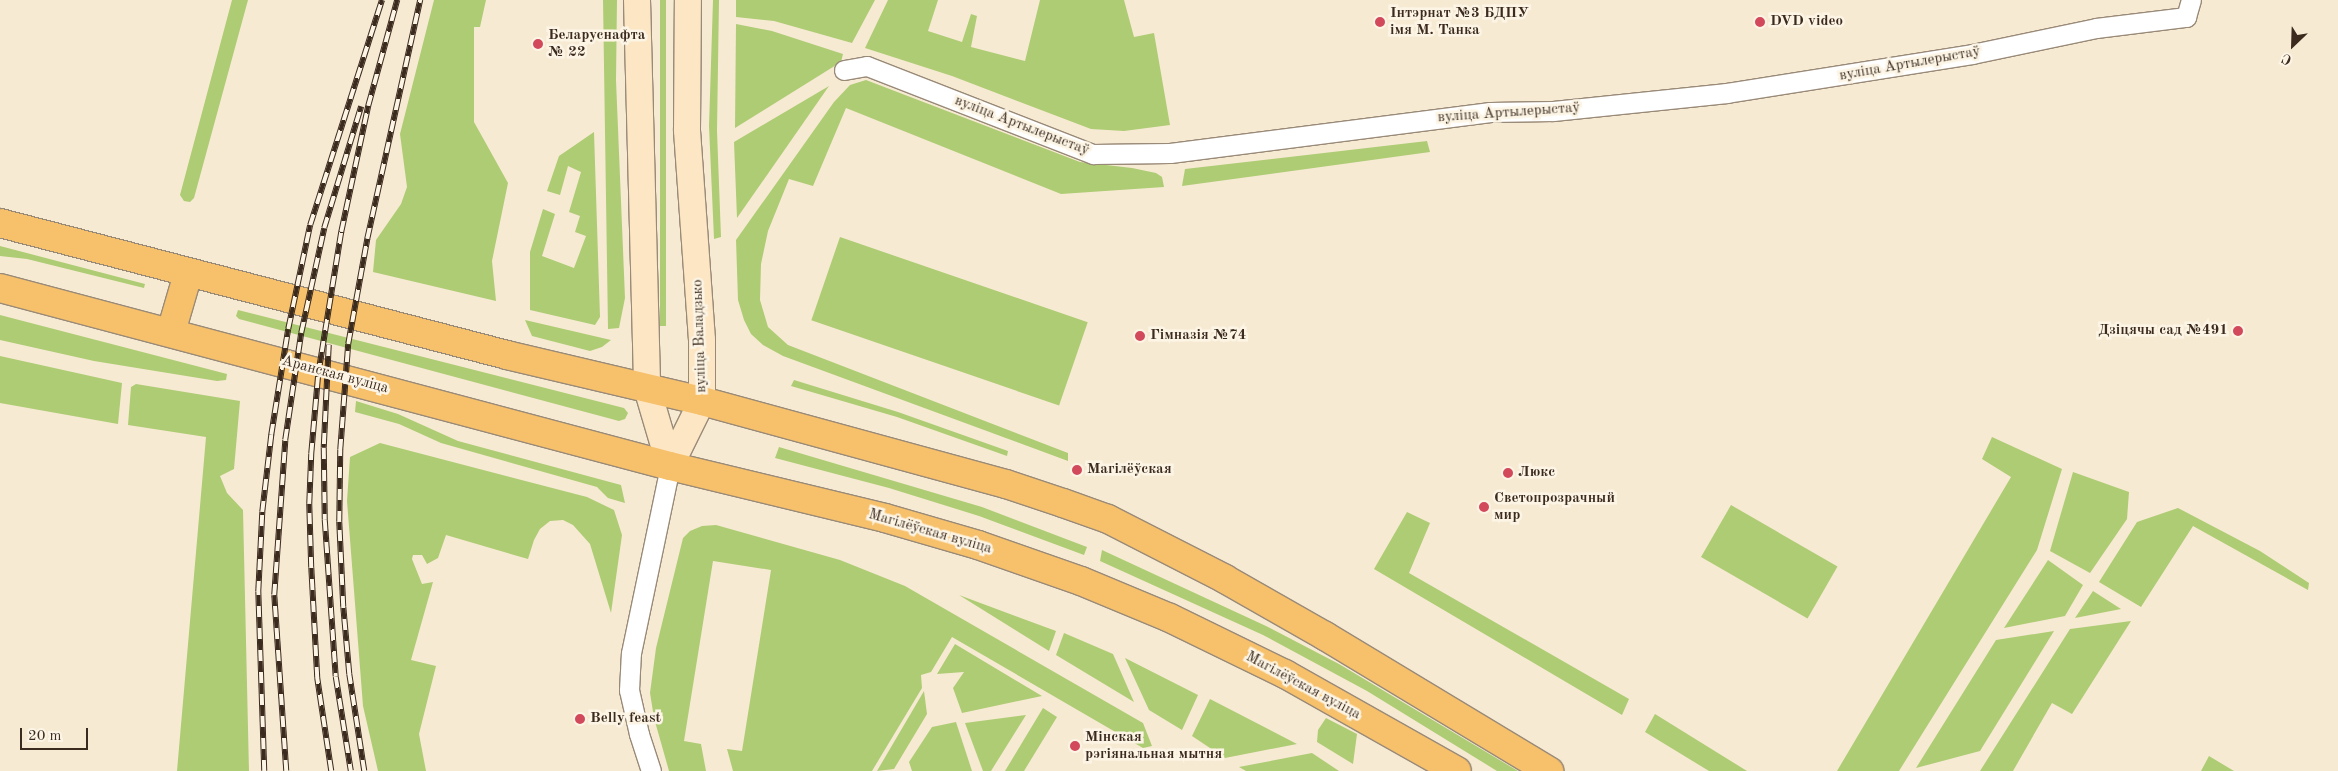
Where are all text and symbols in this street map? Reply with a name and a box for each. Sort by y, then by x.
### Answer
place label: Інтэрнат №3 БДПУ імя М. Танка [1390,4,1529,39]
place label: DVD video [1770,13,1843,31]
marker: Інтэрнат №3 БДПУ імя М. Танка [1374,16,1386,28]
marker: DVD video [1754,16,1766,28]
north arrow [2268,20,2318,70]
place label: Беларуснафта № 22 [548,26,645,61]
marker: Беларуснафта № 22 [532,38,544,50]
street label: вуліца Артылерыстаў [1838,43,1982,85]
text: С [2280,50,2294,67]
street label: вуліца Артылерыстаў [952,92,1092,160]
street label: вуліца Артылерыстаў [1437,99,1581,127]
street label: вуліца Валадзько [689,279,711,393]
place label: Дзіцячы сад №491 [2098,322,2228,340]
marker: Дзіцячы сад №491 [2232,325,2244,337]
place label: Гімназія №74 [1150,327,1246,345]
marker: Гімназія №74 [1134,330,1146,342]
street label: Аранская вуліца [280,352,390,398]
place label: Магілёўская [1087,461,1172,479]
marker: Магілёўская [1071,464,1083,476]
place label: Люкс [1518,464,1555,482]
marker: Люкс [1502,467,1514,479]
place label: Светопрозрачный мир [1494,489,1615,524]
marker: Светопрозрачный мир [1478,501,1490,513]
street label: Магілёўская вуліца [866,506,994,558]
street label: Магілёўская вуліца [1243,648,1363,724]
place label: Belly feast [590,710,661,728]
marker: Belly feast [574,713,586,725]
scale bar [22,718,90,750]
place label: Мінская рэгіянальная мытня [1085,728,1222,763]
text: 20 m [28,729,62,744]
marker: Мінская рэгіянальная мытня [1069,740,1081,752]

